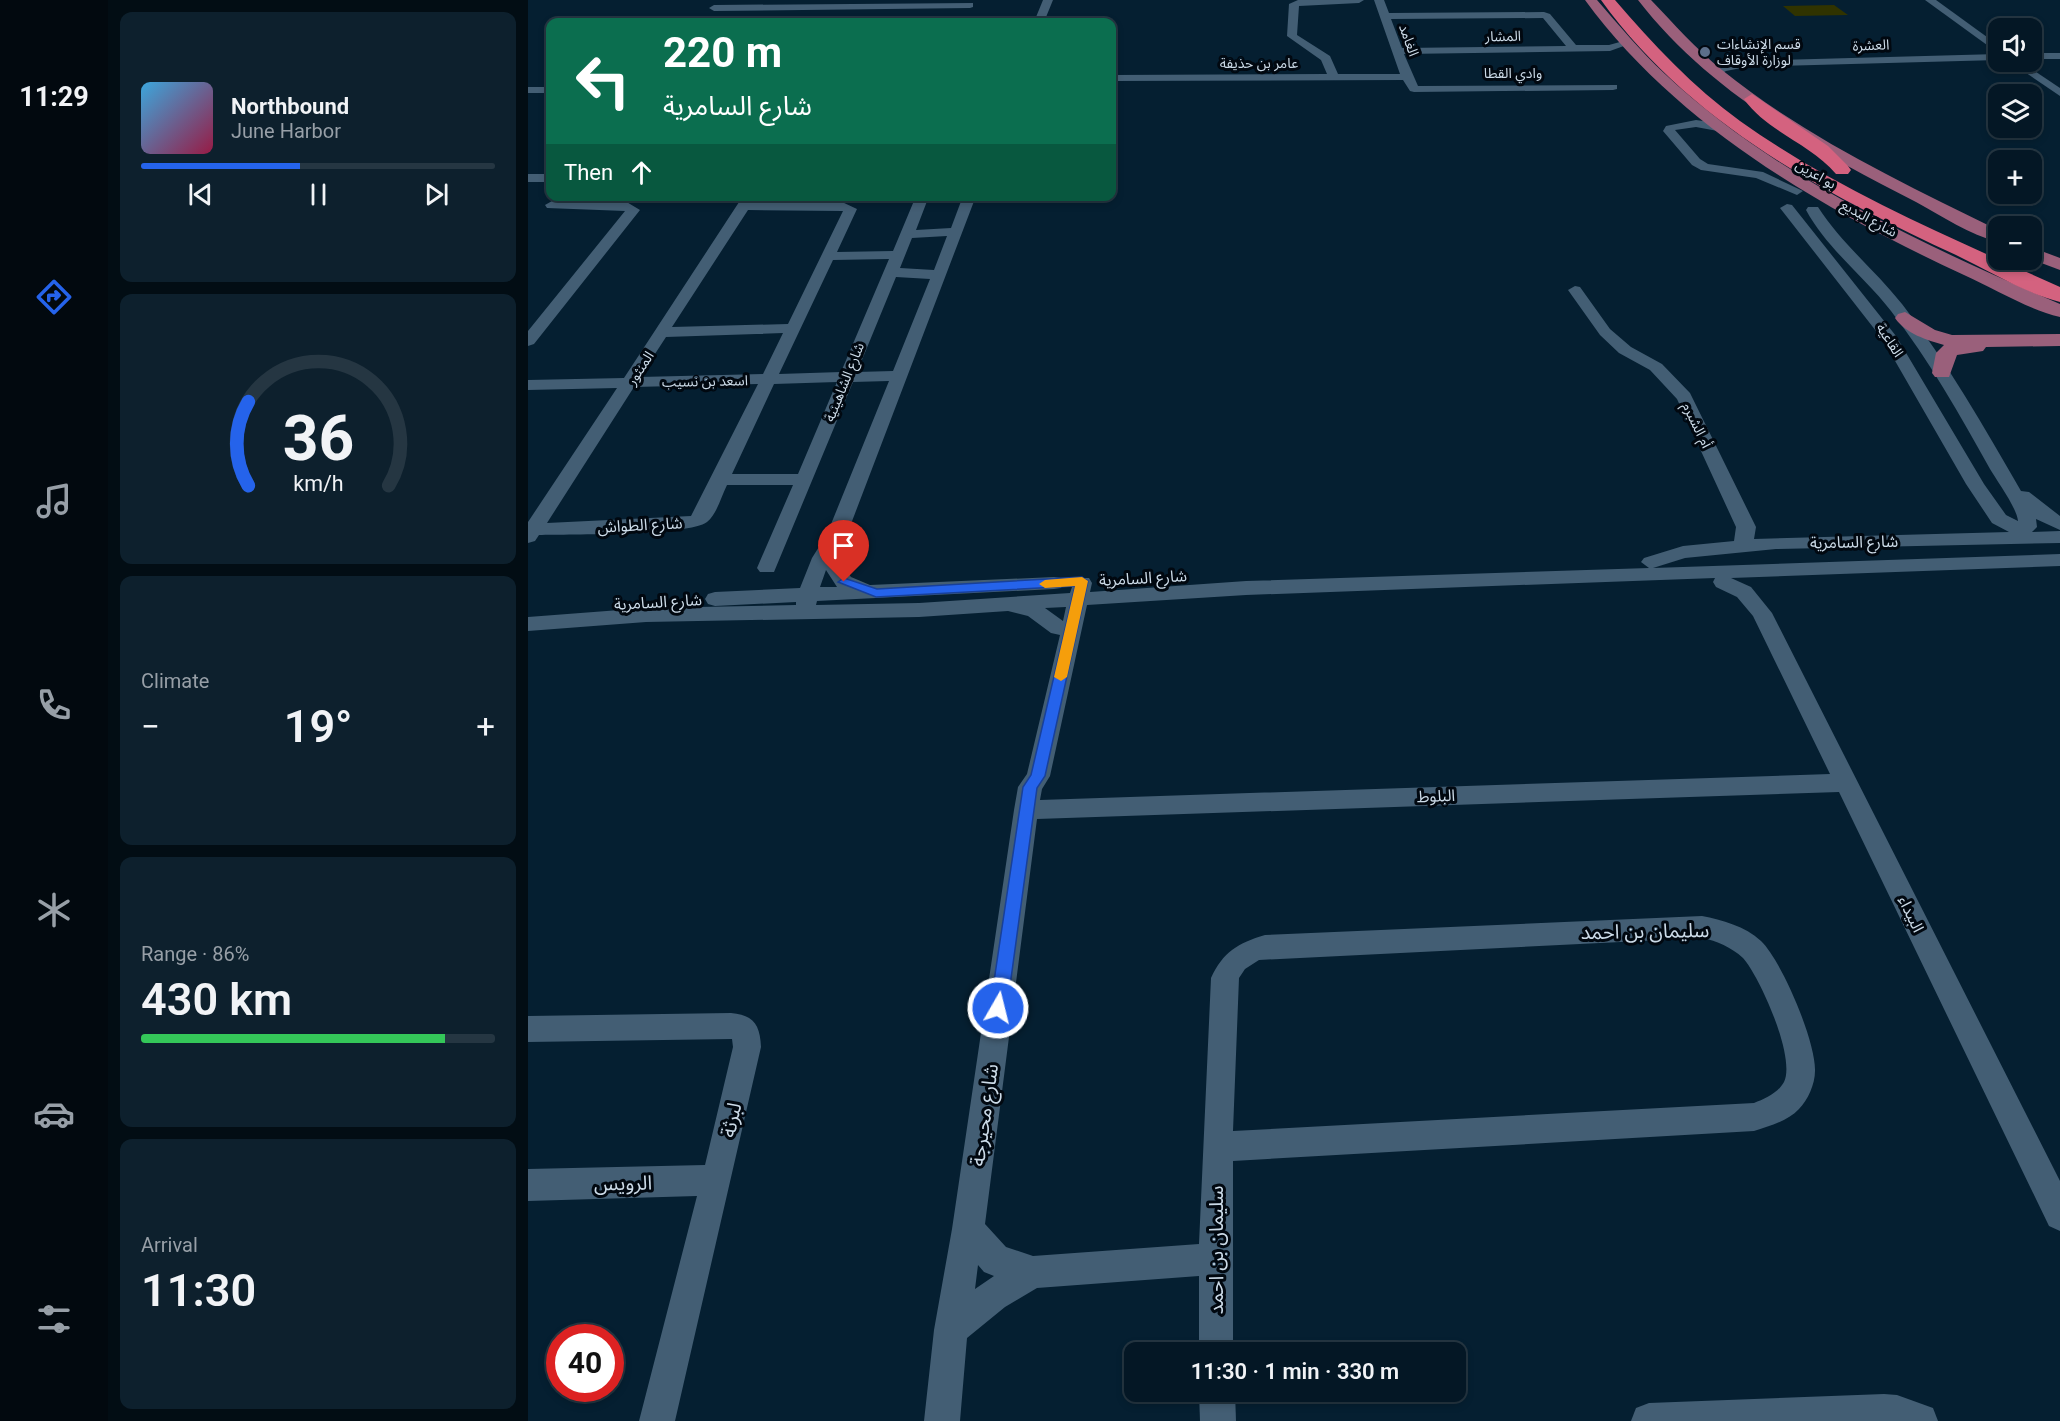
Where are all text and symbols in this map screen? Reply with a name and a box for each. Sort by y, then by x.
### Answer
map controls [1988,18,2042,270]
button: sound [1988,18,2042,72]
street label: الغامد [1396,22,1422,58]
text: 220 m [663,28,782,77]
street label: المشار [1484,28,1521,45]
place label: قسم الإنشاءات لوزارة الأوقاف [1717,36,1801,69]
street label: العشرة [1852,36,1890,55]
icon: left [564,42,642,120]
marker: قسم الإنشاءات لوزارة الأوقاف [1698,45,1712,59]
street label: عامر بن حذيفة [1220,55,1298,72]
street label: وادي القطا [1484,65,1542,84]
text: 11:29 [19,81,89,113]
button: layers [1988,84,2042,138]
text: شارع السامرية [663,90,812,122]
text: Northbound [231,94,349,119]
text: June Harbor [231,119,341,143]
button: + [1988,150,2042,204]
icon: ahead [625,156,658,189]
street label: بو اعرين [1793,156,1839,193]
text: Then [564,160,613,185]
icon: previous [184,178,217,211]
icon: pause [302,178,335,211]
icon: next [420,178,453,211]
street label: شارع البديع [1837,196,1900,243]
button: − [1988,216,2042,270]
icon: directions [33,276,75,318]
street label: القاعية [1873,320,1907,360]
street label: شارع الشاهينية [821,340,870,425]
street label: المنثور [623,348,658,389]
street label: اسعد بن نسيب [662,372,748,391]
street label: أم الشبرم [1676,399,1716,452]
text: 36 [282,402,354,475]
text: km/h [293,471,343,496]
icon: music [33,480,75,522]
street label: شارع الطواش [597,513,683,540]
pin [818,520,869,582]
icon: arrive [827,529,860,562]
street label: شارع السامرية [1810,532,1898,555]
street label: شارع السامرية [1098,566,1188,593]
street label: شارع السامرية [613,590,703,617]
text: Climate [141,669,209,693]
icon: phone [33,684,75,726]
text: 19° [284,700,352,753]
text: − [141,707,160,746]
text: + [476,707,495,746]
street label: البلوط [1416,786,1456,806]
icon: climate [33,889,75,931]
street label: البيداء [1894,893,1928,935]
street label: سليمان بن احمد [1580,918,1710,944]
text: Range · 86% [141,942,249,966]
text: 430 km [141,973,292,1026]
position arrow [966,976,1030,1040]
street label: شارع محيرجة [965,1062,1006,1168]
icon: car [33,1093,75,1135]
street label: لبرثة [716,1100,746,1140]
street label: الرويس [594,1170,652,1196]
street label: سليمان بن احمد [1204,1186,1228,1314]
text: Arrival [141,1233,198,1257]
text: 11:30 [141,1264,256,1317]
icon: filters [33,1298,75,1340]
speed limit sign: 40 [546,1324,624,1402]
text: 11:30 · 1 min · 330 m [1191,1359,1399,1384]

